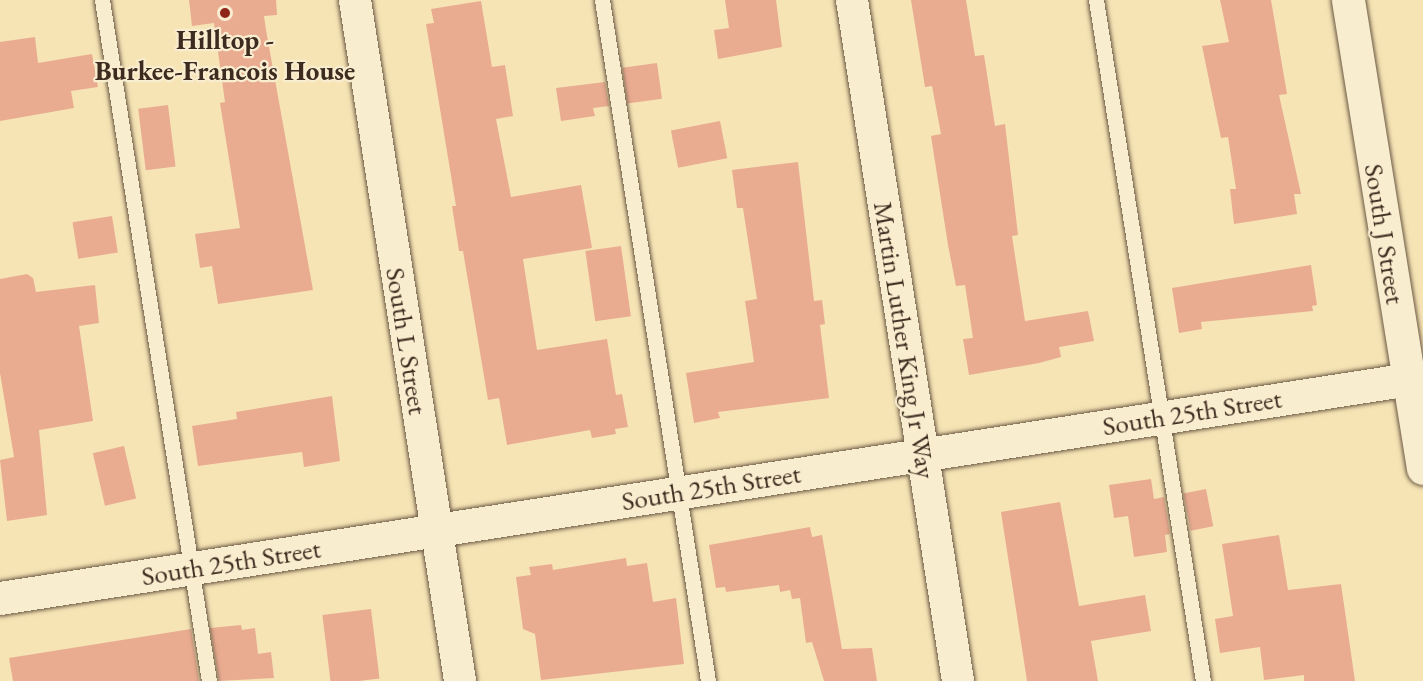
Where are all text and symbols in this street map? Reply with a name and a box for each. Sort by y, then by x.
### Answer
marker: Hilltop - Burkee-Francois House [218,6,232,20]
place label: Hilltop - Burkee-Francois House [95,23,355,86]
street label: South J Street [1358,161,1412,307]
street label: Martin Luther King Jr Way [867,199,943,481]
street label: South L Street [379,265,435,417]
street label: South 25th Street [1100,382,1284,442]
street label: South 25th Street [619,457,803,517]
street label: South 25th Street [139,532,323,592]

